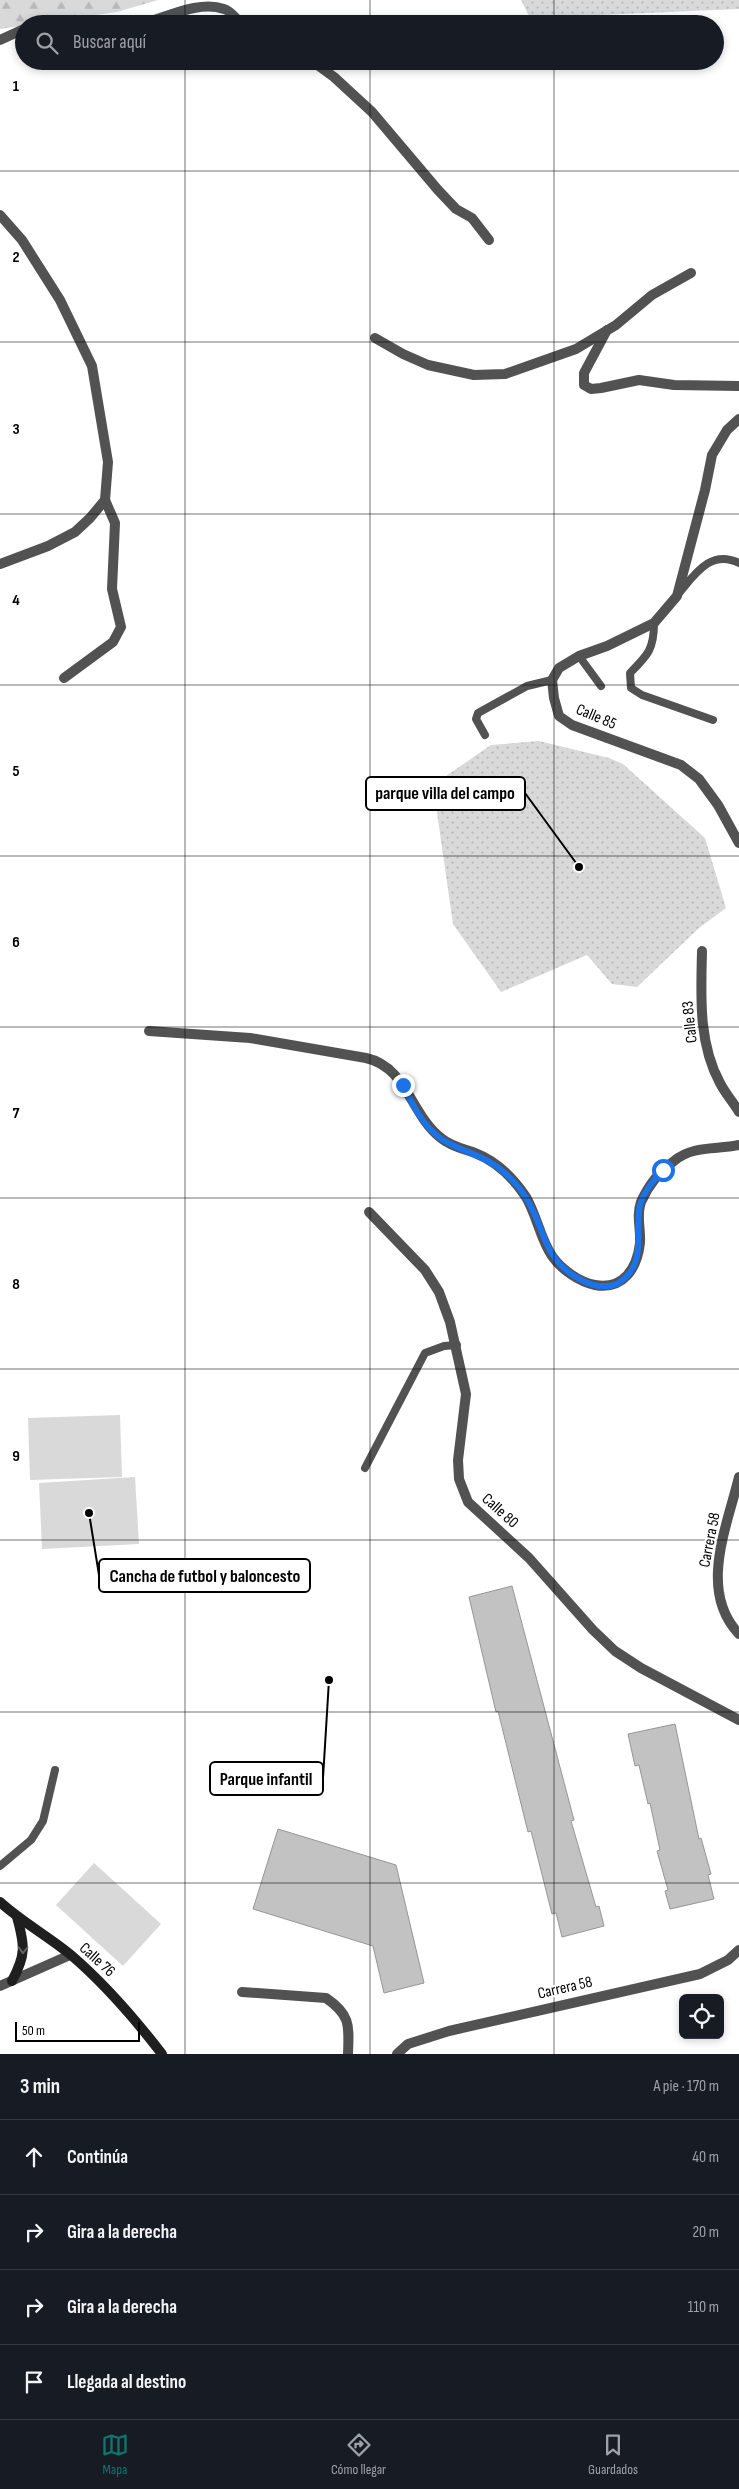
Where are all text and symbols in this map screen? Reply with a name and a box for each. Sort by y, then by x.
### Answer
search box [15,15,724,70]
icon: search [33,29,61,57]
text: Buscar aquí [73,31,146,54]
text: 1 [13,77,20,96]
text: 2 [12,248,20,267]
text: 3 [12,420,20,439]
text: 4 [12,591,20,610]
street label: Calle 85 [573,700,619,734]
text: 5 [12,762,20,781]
callout: parque villa del campo [366,777,525,810]
text: parque villa del campo [375,783,515,804]
text: 6 [12,933,20,952]
street label: Calle 83 [678,1000,702,1044]
route end [392,1074,415,1097]
text: 7 [13,1104,20,1123]
route start [652,1159,675,1182]
text: 8 [12,1275,20,1294]
text: 9 [12,1447,20,1466]
street label: Calle 80 [478,1490,522,1532]
street label: Carrera 58 [695,1511,725,1569]
callout: Cancha de futbol y baloncesto [99,1559,310,1592]
text: Cancha de futbol y baloncesto [110,1566,301,1587]
callout: Parque infantil [210,1762,323,1795]
text: Parque infantil [220,1769,312,1790]
street label: Calle 76 [75,1939,119,1981]
one-way arrow [18,1946,28,1954]
street label: Carrera 58 [536,1973,594,2003]
map controls [679,1994,724,2039]
button: locate [679,1994,724,2039]
scale bar [15,2019,140,2042]
text: 50 m [22,2022,45,2039]
text: 3 min [20,2074,60,2099]
text: A pie · 170 m [653,2077,719,2096]
icon: ahead [20,2143,48,2171]
text: Continúa [67,2146,128,2169]
text: 40 m [692,2148,719,2167]
icon: right [20,2218,48,2246]
text: Gira a la derecha [67,2221,177,2244]
text: 20 m [692,2223,719,2242]
icon: right [20,2293,48,2321]
text: Gira a la derecha [67,2296,177,2319]
text: 110 m [688,2298,719,2317]
icon: arrive [20,2368,48,2396]
text: Llegada al destino [67,2371,186,2394]
tab: Mapa [101,2431,129,2478]
tab: Cómo llegar [331,2431,386,2478]
tab: Guardados [588,2431,638,2478]

